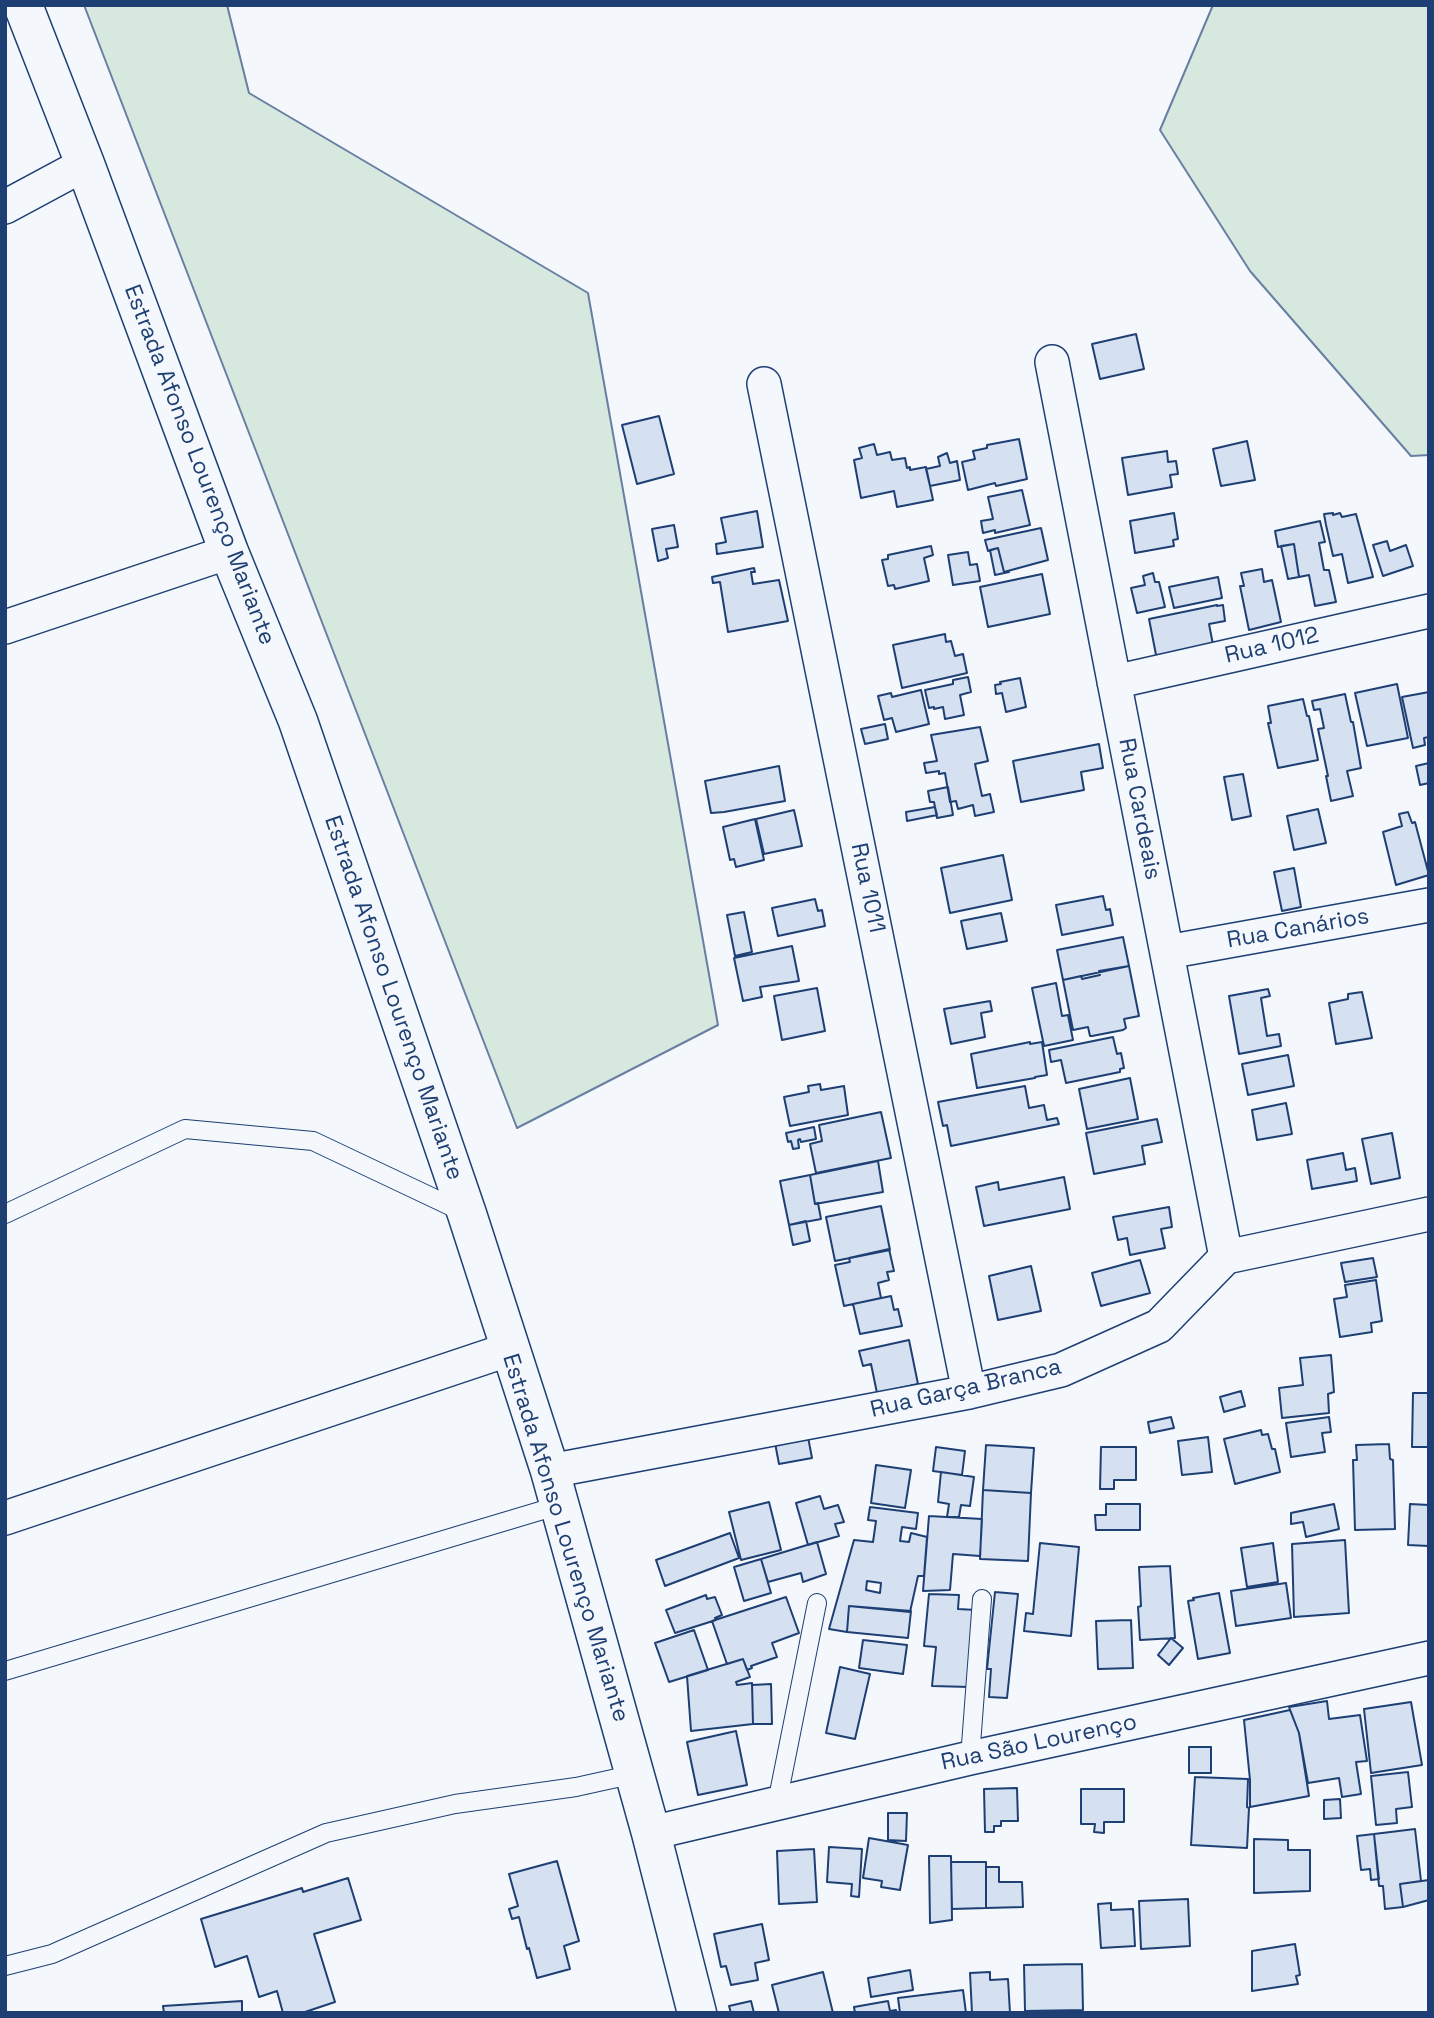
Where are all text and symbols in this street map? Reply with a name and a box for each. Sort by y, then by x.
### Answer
street label: Estrada Afonso Lourenço Mariante [117,281,281,649]
street label: Rua 1012 [1222,622,1322,670]
street label: Rua Cardeais [1112,736,1166,882]
street label: Estrada Afonso Lourenço Mariante [318,812,468,1184]
street label: Rua 1011 [844,840,890,936]
street label: Rua Canários [1225,903,1371,955]
street label: Estrada Afonso Lourenço Mariante [496,1351,634,1725]
street label: Rua Garça Branca [868,1354,1064,1424]
street label: Rua São Lourenço [939,1709,1139,1777]

